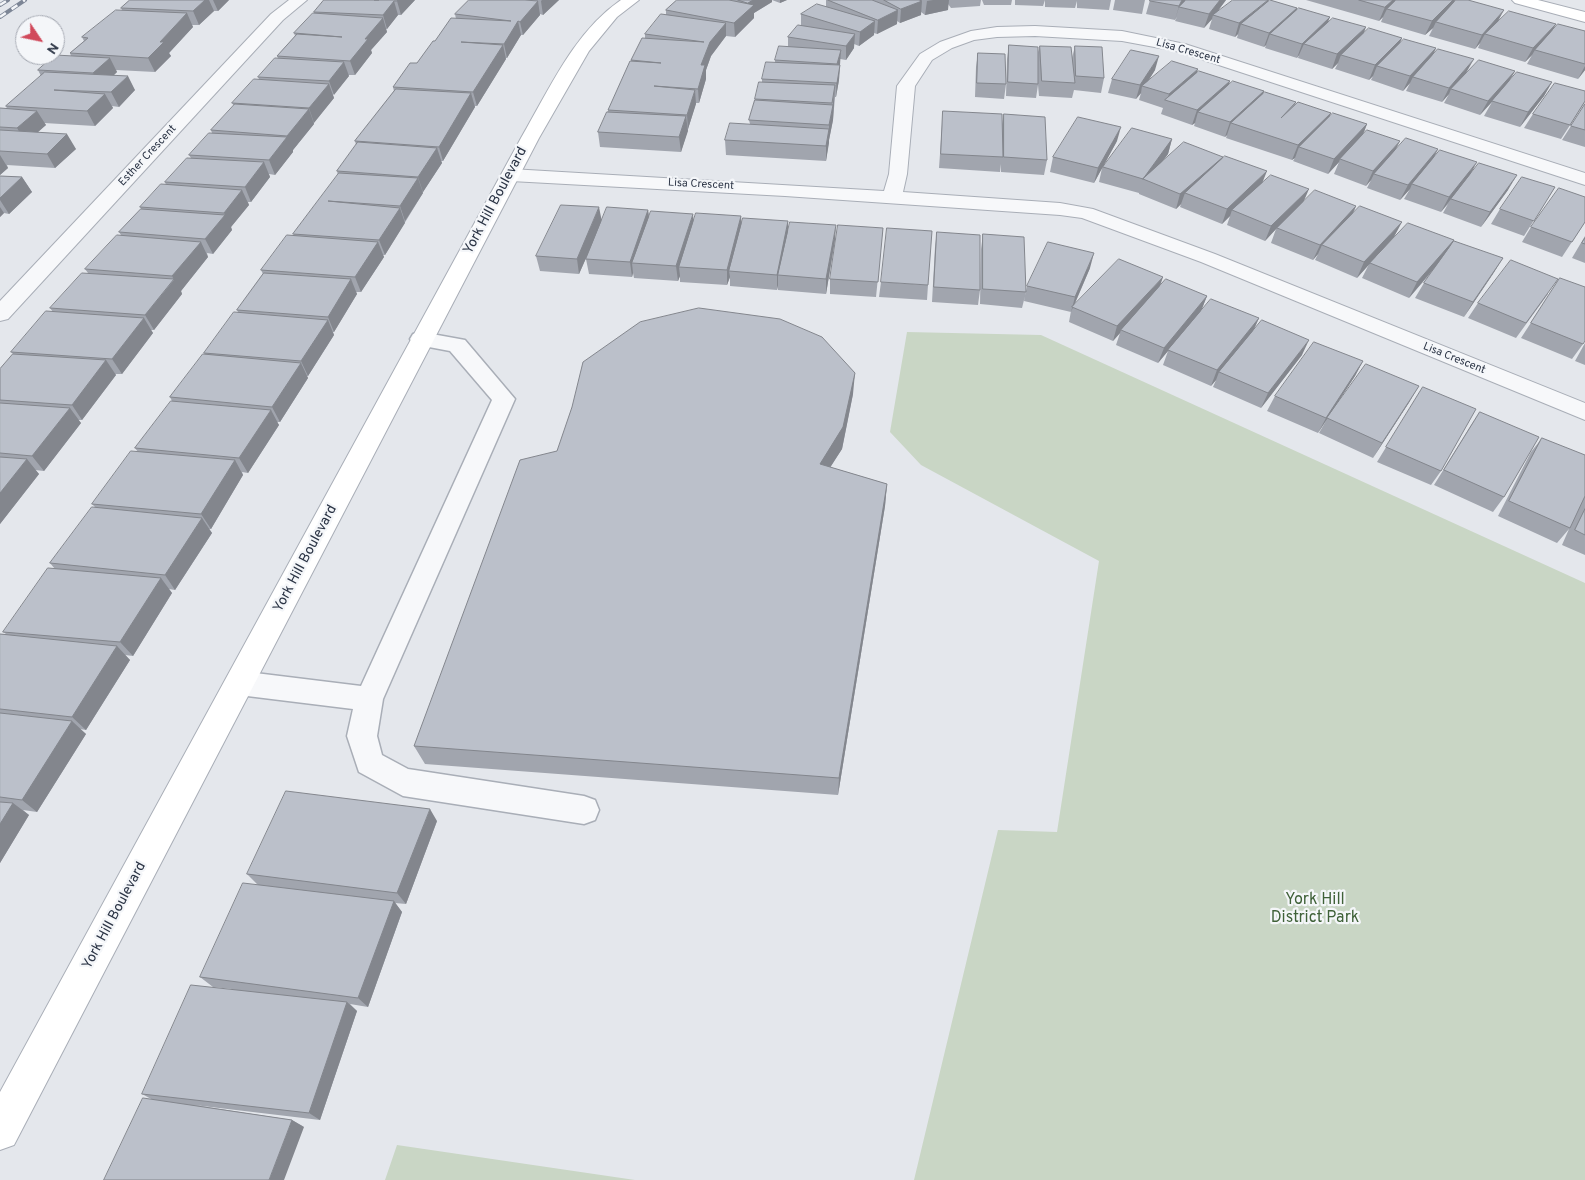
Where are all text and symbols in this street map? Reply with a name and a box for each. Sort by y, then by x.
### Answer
north arrow [15,15,65,65]
street label: Lisa Crescent [1154,37,1222,67]
text: N [42,39,62,57]
street label: Esther Crescent [116,123,180,189]
street label: York Hill Boulevard [461,145,531,257]
street label: Lisa Crescent [668,177,734,193]
street label: Lisa Crescent [1421,340,1487,378]
street label: York Hill Boulevard [271,503,341,615]
street label: York Hill Boulevard [80,860,150,972]
park label: York Hill District Park [1271,891,1359,929]

